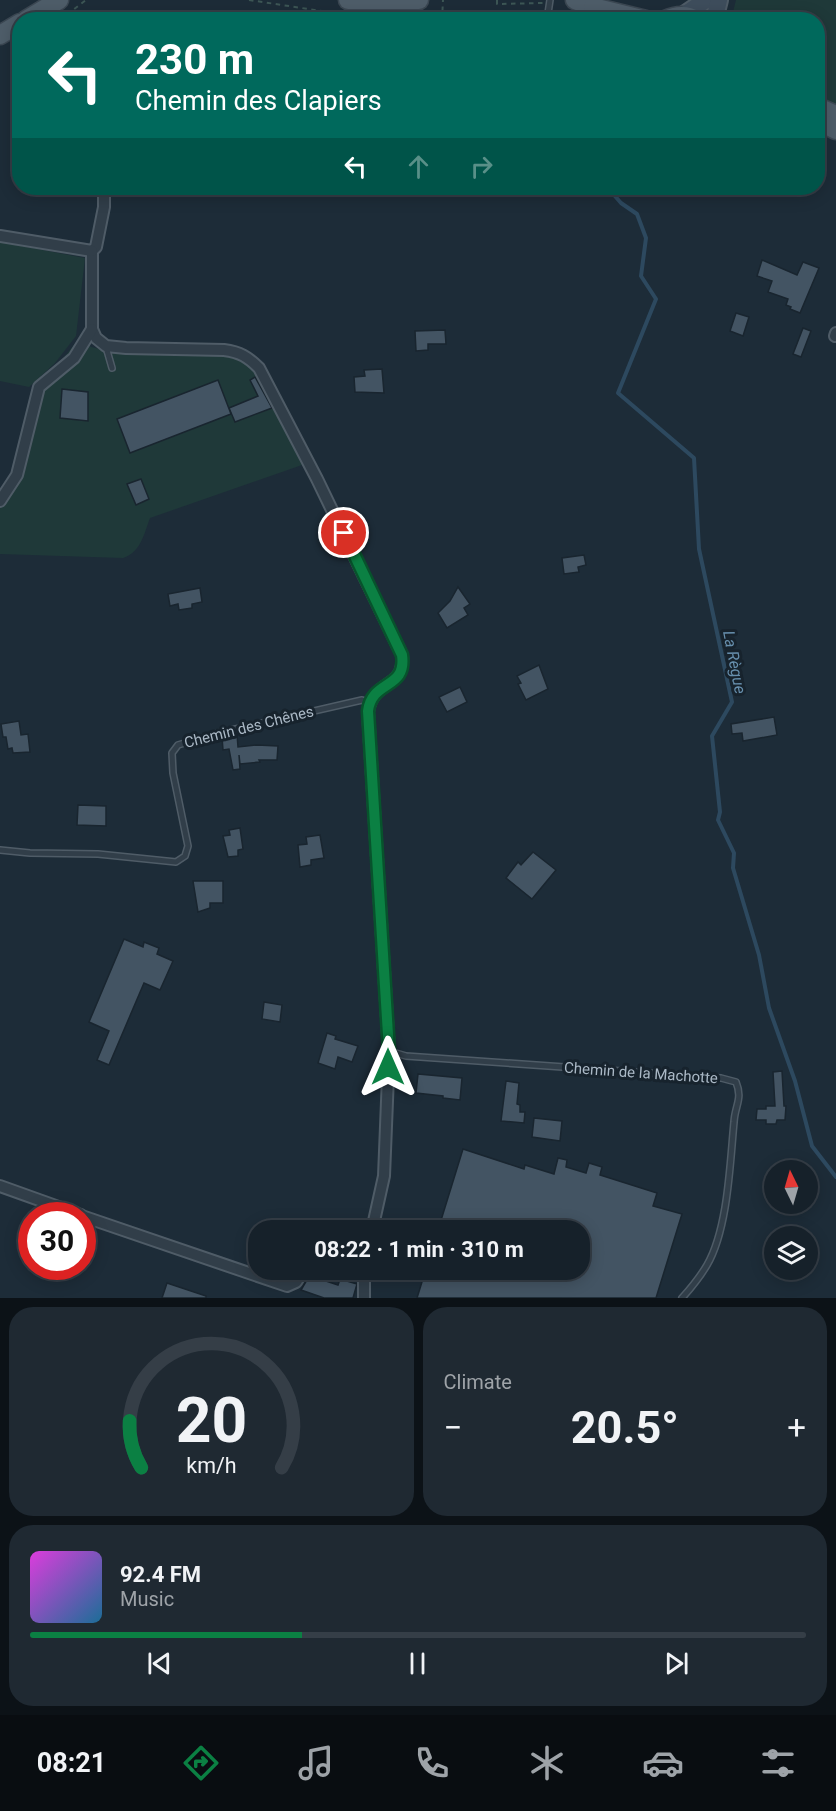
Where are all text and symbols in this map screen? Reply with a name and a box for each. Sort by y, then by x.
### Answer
text: 230 m [135,35,254,84]
icon: left [36,36,114,114]
text: Chemin des Clapiers [135,85,382,117]
icon: left [339,150,372,183]
icon: ahead [402,150,435,183]
icon: right [465,150,498,183]
pin [318,507,369,558]
icon: arrive [327,516,360,549]
water label: La Règue [719,629,750,695]
street label: Chemin des Chênes [182,702,316,752]
position arrow [356,1035,420,1099]
street label: Chemin de la Machotte [563,1059,719,1087]
north arrow [764,1160,818,1214]
map controls [764,1160,818,1280]
speed limit sign: 30 [18,1202,96,1280]
button: layers [764,1226,818,1280]
text: 08:22 · 1 min · 310 m [314,1237,524,1262]
text: Climate [444,1370,512,1394]
text: 20 [175,1384,247,1457]
text: 20.5° [571,1401,679,1454]
text: − [444,1408,462,1447]
text: + [787,1408,806,1447]
text: km/h [186,1454,236,1479]
text: 92.4 FM [120,1562,201,1587]
text: Music [120,1587,174,1611]
icon: previous [143,1647,176,1680]
icon: pause [401,1647,434,1680]
icon: next [660,1647,693,1680]
icon: directions [180,1742,222,1784]
icon: music [295,1742,337,1784]
icon: phone [411,1742,453,1784]
icon: climate [526,1742,568,1784]
icon: car [642,1742,684,1784]
icon: filters [757,1742,799,1784]
text: 08:21 [37,1747,106,1779]

